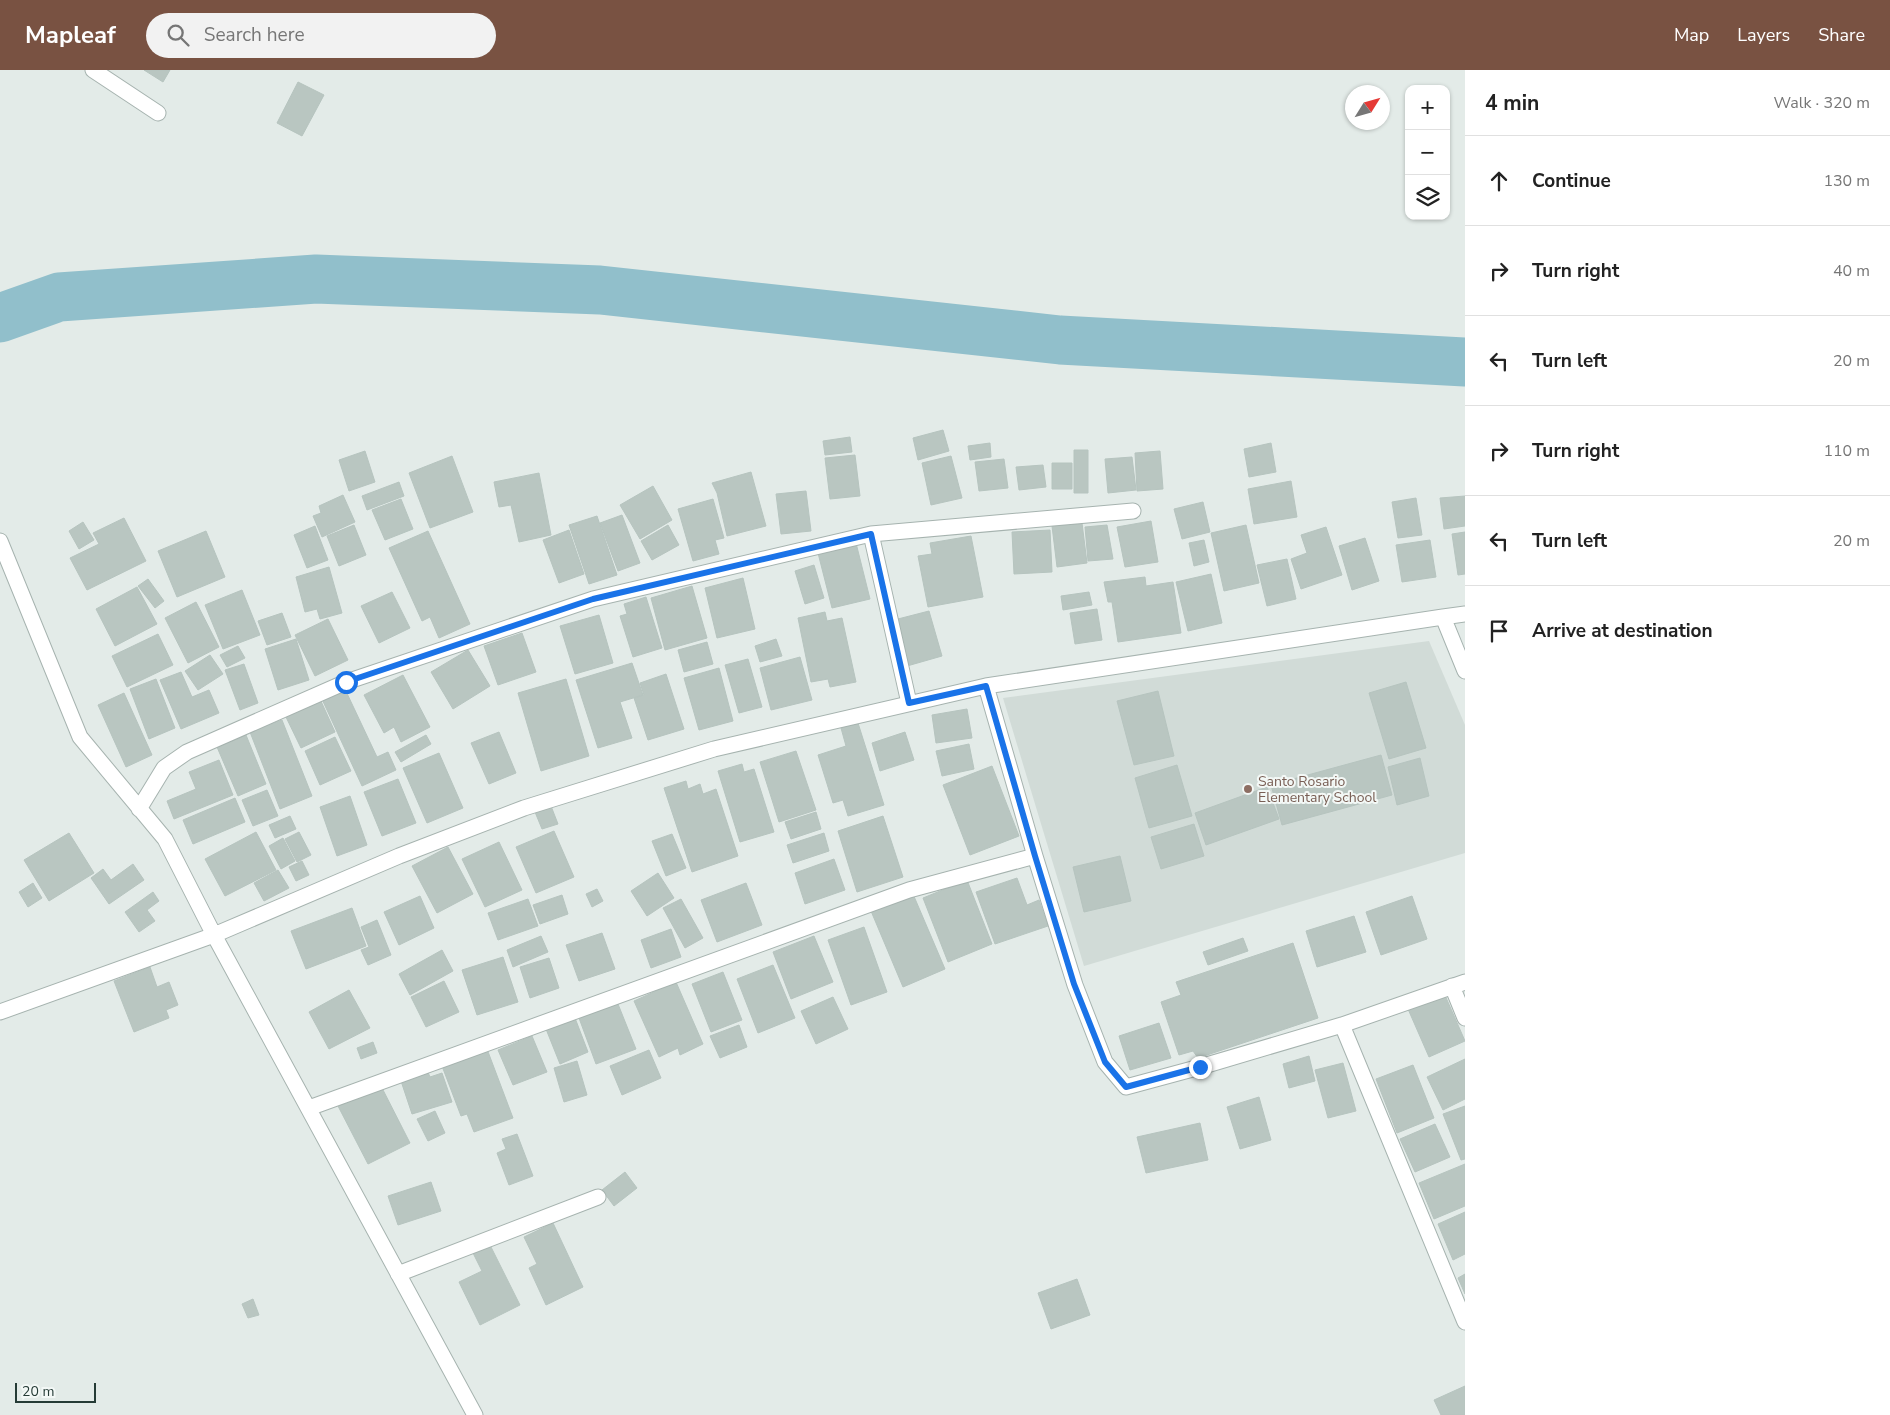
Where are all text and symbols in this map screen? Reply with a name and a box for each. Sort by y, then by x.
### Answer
search box [146,13,496,58]
text: Mapleaf [25,19,116,51]
icon: search [164,21,192,49]
text: Search here [204,22,305,48]
text: Map [1674,23,1709,47]
text: Layers [1737,23,1790,47]
text: Share [1818,23,1865,47]
north arrow [1345,85,1390,130]
map controls [1405,85,1450,220]
button: + [1405,85,1450,130]
text: 4 min [1485,89,1539,117]
text: Walk · 320 m [1774,92,1870,114]
button: − [1405,130,1450,175]
icon: ahead [1485,167,1513,195]
text: Continue [1532,168,1611,194]
text: 130 m [1823,170,1870,192]
button: layers [1405,175,1450,220]
icon: right [1485,257,1513,285]
text: Turn right [1532,258,1619,284]
text: 40 m [1833,260,1870,282]
icon: left [1485,347,1513,375]
text: Turn left [1532,348,1607,374]
text: 20 m [1833,350,1870,372]
icon: right [1485,437,1513,465]
text: Turn right [1532,438,1619,464]
text: 110 m [1823,440,1870,462]
icon: left [1485,527,1513,555]
text: Turn left [1532,528,1607,554]
text: 20 m [1833,530,1870,552]
icon: arrive [1485,617,1513,645]
text: Arrive at destination [1532,618,1713,644]
route start [335,671,358,694]
place label: Santo Rosario Elementary School [1258,772,1377,807]
marker: Santo Rosario Elementary School [1242,783,1254,795]
route end [1189,1056,1212,1079]
scale bar [15,1380,96,1403]
text: 20 m [22,1382,54,1401]

